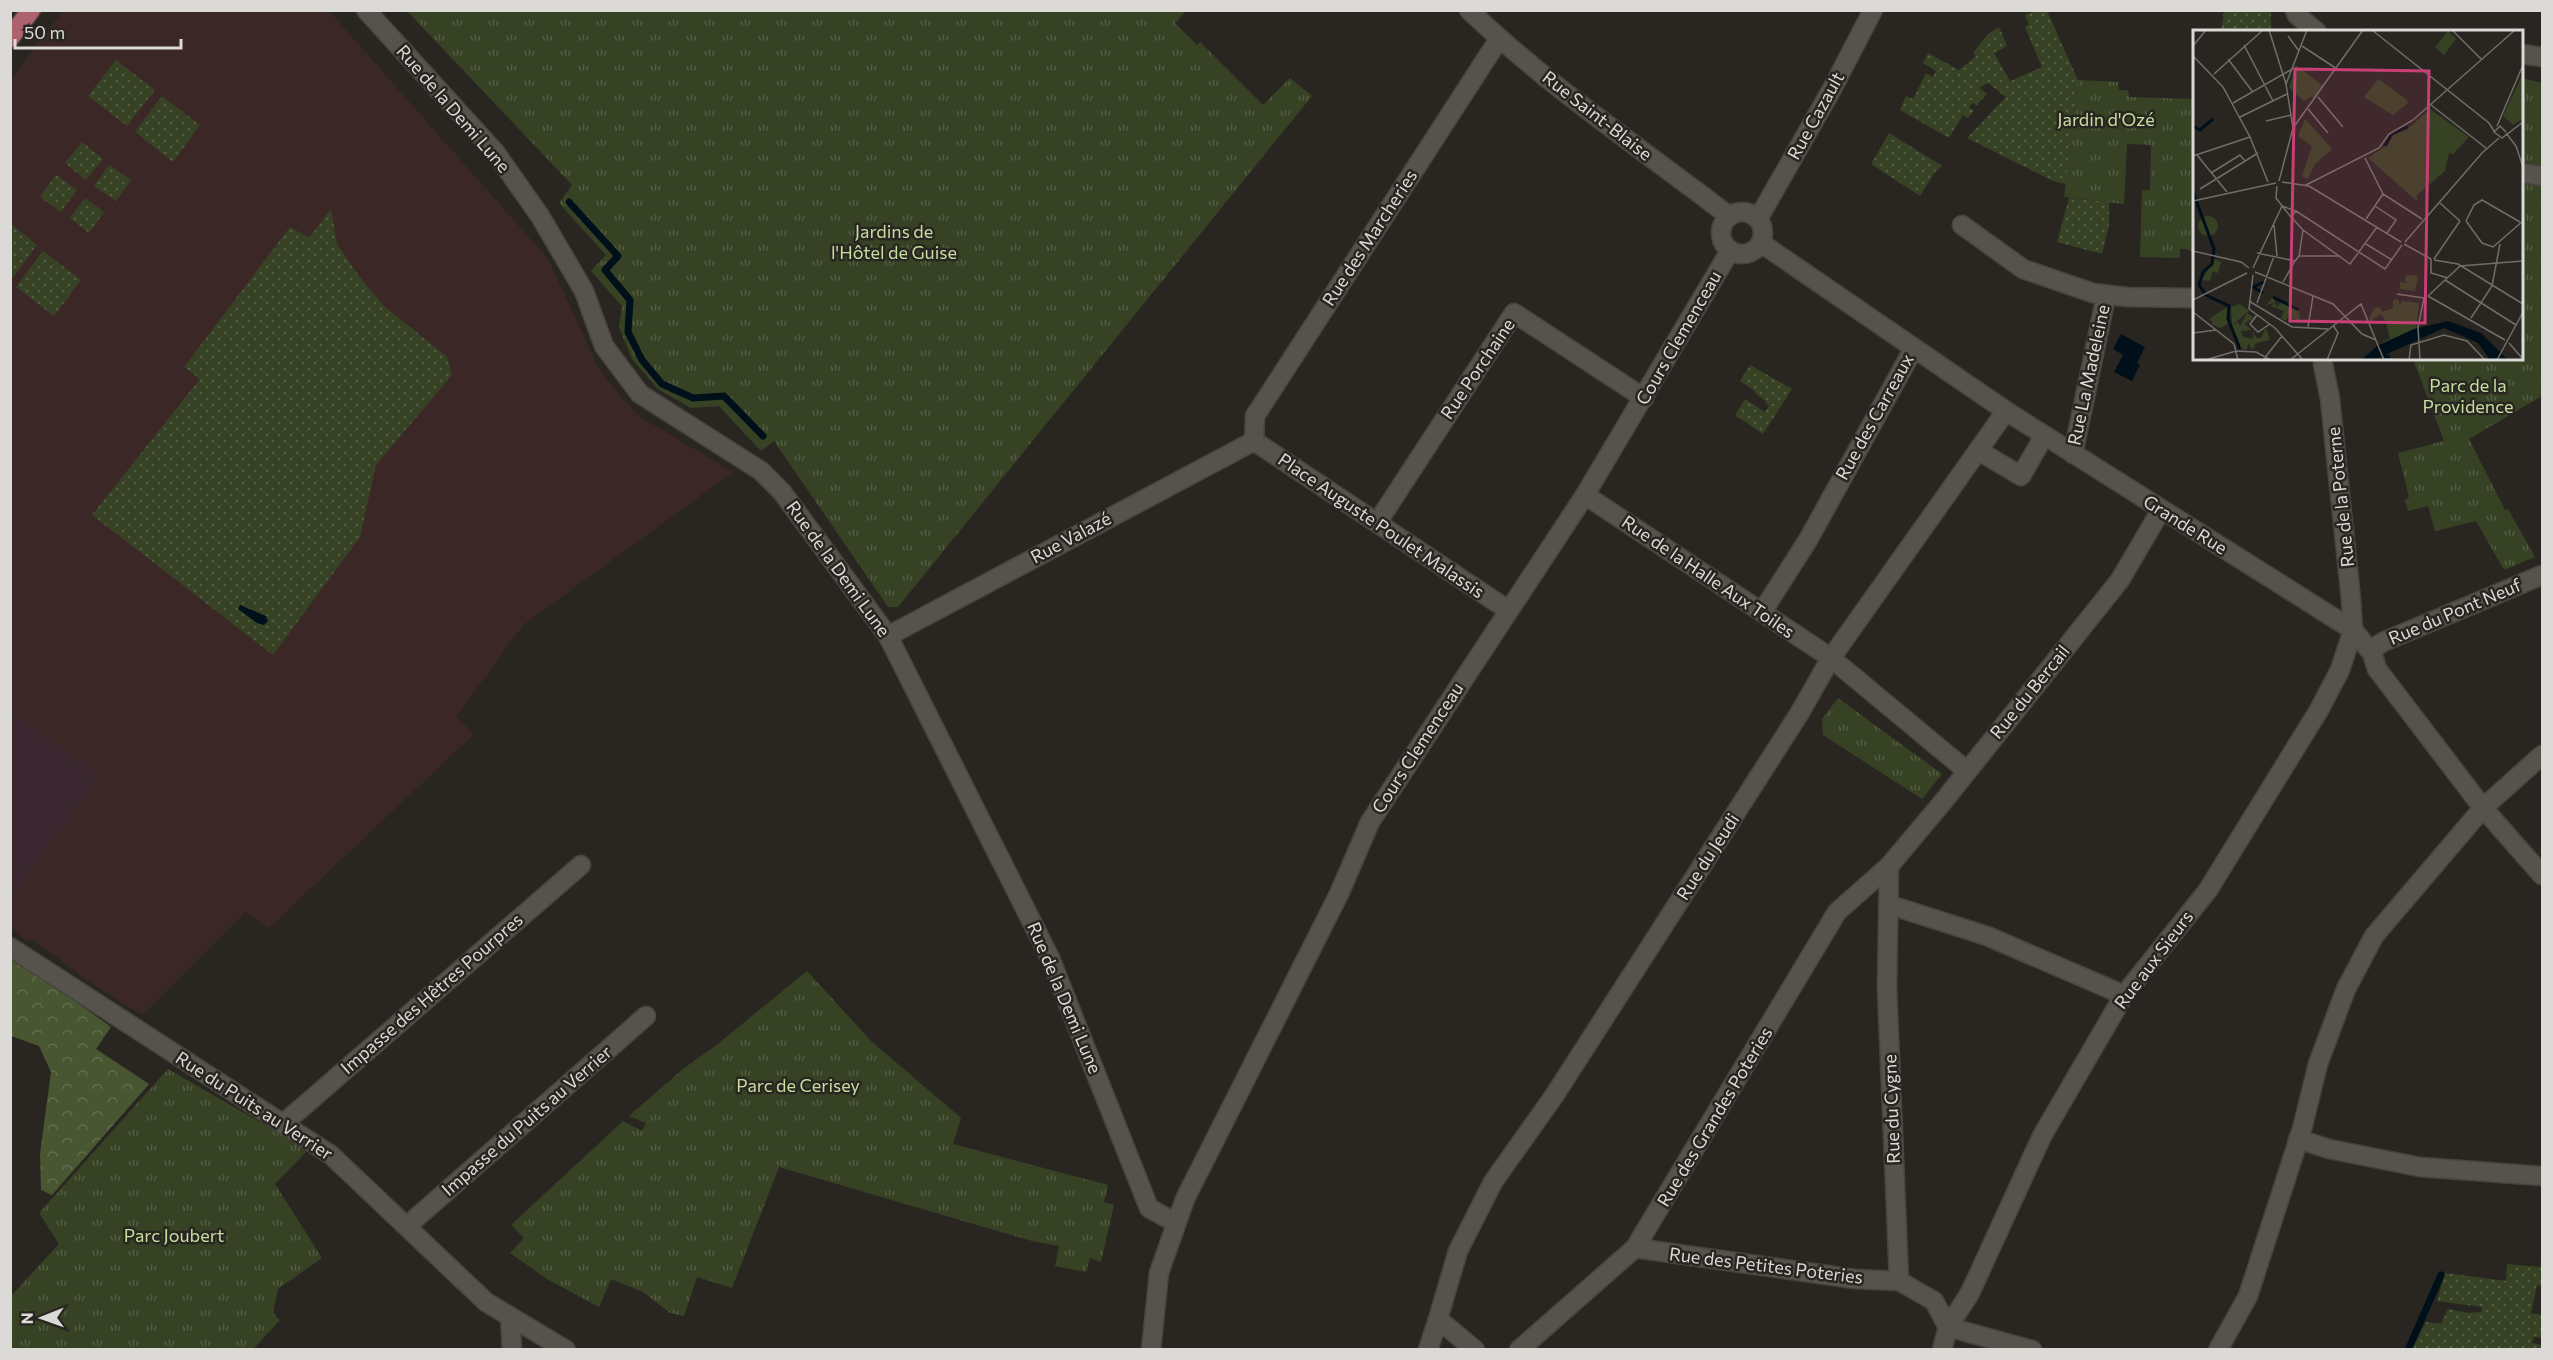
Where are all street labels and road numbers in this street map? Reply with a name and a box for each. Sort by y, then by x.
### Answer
street label: Rue de la Demi Lune [392,40,515,177]
street label: Rue Saint-Blaise [1539,66,1657,165]
street label: Rue Cazault [1782,68,1848,163]
street label: Rue des Marcheries [1317,165,1421,310]
street label: Cours Clemenceau [1631,266,1726,409]
street label: Rue La Madeleine [2062,303,2114,447]
street label: Rue Porchaine [1435,314,1519,423]
street label: Rue des Carreaux [1830,349,1918,483]
street label: Rue de la Poterne [2322,426,2358,568]
street label: Place Auguste Poulet Malassis [1274,448,1489,602]
street label: Grande Rue [2140,490,2232,559]
street label: Rue de la Demi Lune [782,496,895,641]
street label: Rue Valazé [1026,507,1115,568]
street label: Rue de la Halle Aux Toiles [1618,510,1799,642]
street label: Rue du Pont Neuf [2385,573,2525,649]
street label: Rue du Bercail [1985,640,2074,743]
street label: Cours Clemenceau [1367,678,1468,817]
street label: Rue du Jeudi [1671,809,1743,904]
street label: Rue aux Sieurs [2109,906,2197,1013]
street label: Impasse des Hêtres Pourpres [336,908,527,1078]
street label: Rue de la Demi Lune [1023,919,1107,1077]
street label: Rue des Grandes Poteries [1652,1023,1777,1210]
street label: Impasse du Puits au Verrier [437,1040,616,1200]
street label: Rue du Puits au Verrier [172,1046,337,1164]
street label: Rue du Cygne [1878,1054,1904,1164]
street label: Rue des Petites Poteries [1668,1242,1864,1288]

